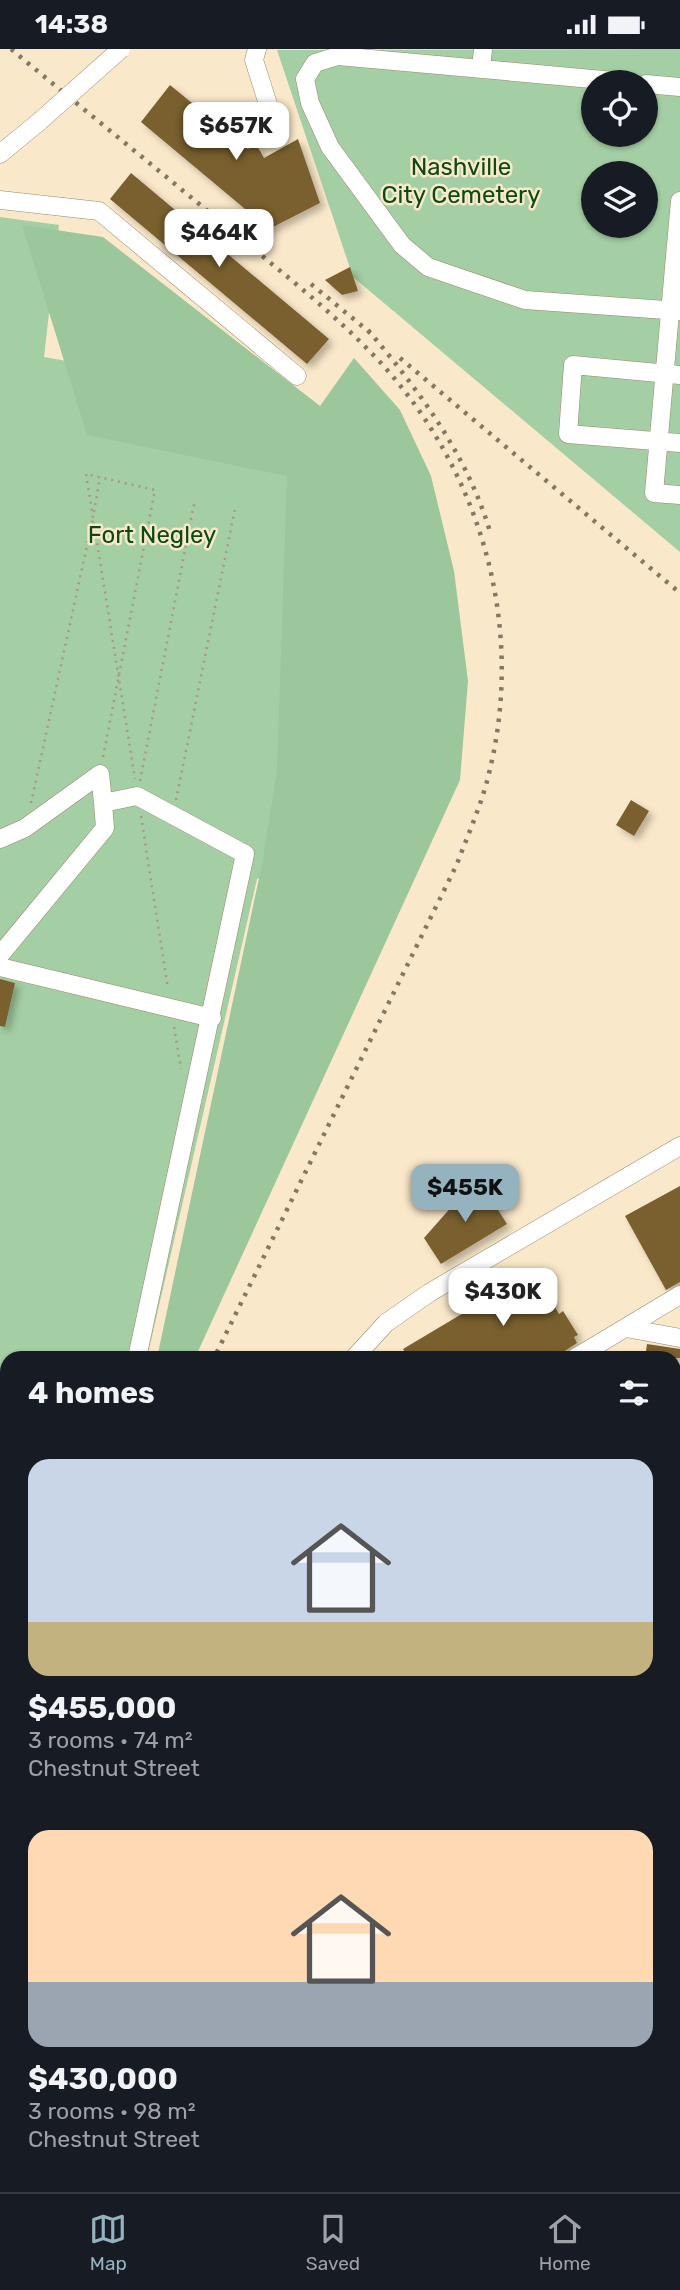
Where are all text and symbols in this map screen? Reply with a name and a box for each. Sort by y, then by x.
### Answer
text: 14:38 [35,9,108,40]
map controls [581,70,658,238]
button: locate [581,70,658,147]
pin: $657K [187,103,285,162]
text: $657K [199,111,273,139]
park label: Nashville City Cemetery [382,153,540,209]
button: layers [581,161,658,238]
pin: $464K [170,209,268,269]
text: $464K [180,218,258,246]
park label: Fort Negley [88,521,216,549]
pin: $455K [416,1165,514,1224]
text: $455K [427,1173,503,1201]
pin: $430K [454,1269,552,1328]
text: $430K [464,1277,542,1305]
icon: filters [615,1374,653,1412]
text: 4 homes [28,1375,155,1411]
icon: home [278,1505,404,1631]
text: $455,000 [28,1690,177,1726]
text: 3 rooms · 74 m² [28,1726,193,1754]
text: Chestnut Street [28,1754,200,1782]
icon: home [278,1876,404,2002]
text: $430,000 [28,2061,178,2097]
text: 3 rooms · 98 m² [28,2097,196,2125]
text: Chestnut Street [28,2125,200,2153]
tab: Map [89,2210,127,2275]
tab: Saved [306,2210,360,2275]
tab: Home [539,2210,591,2275]

